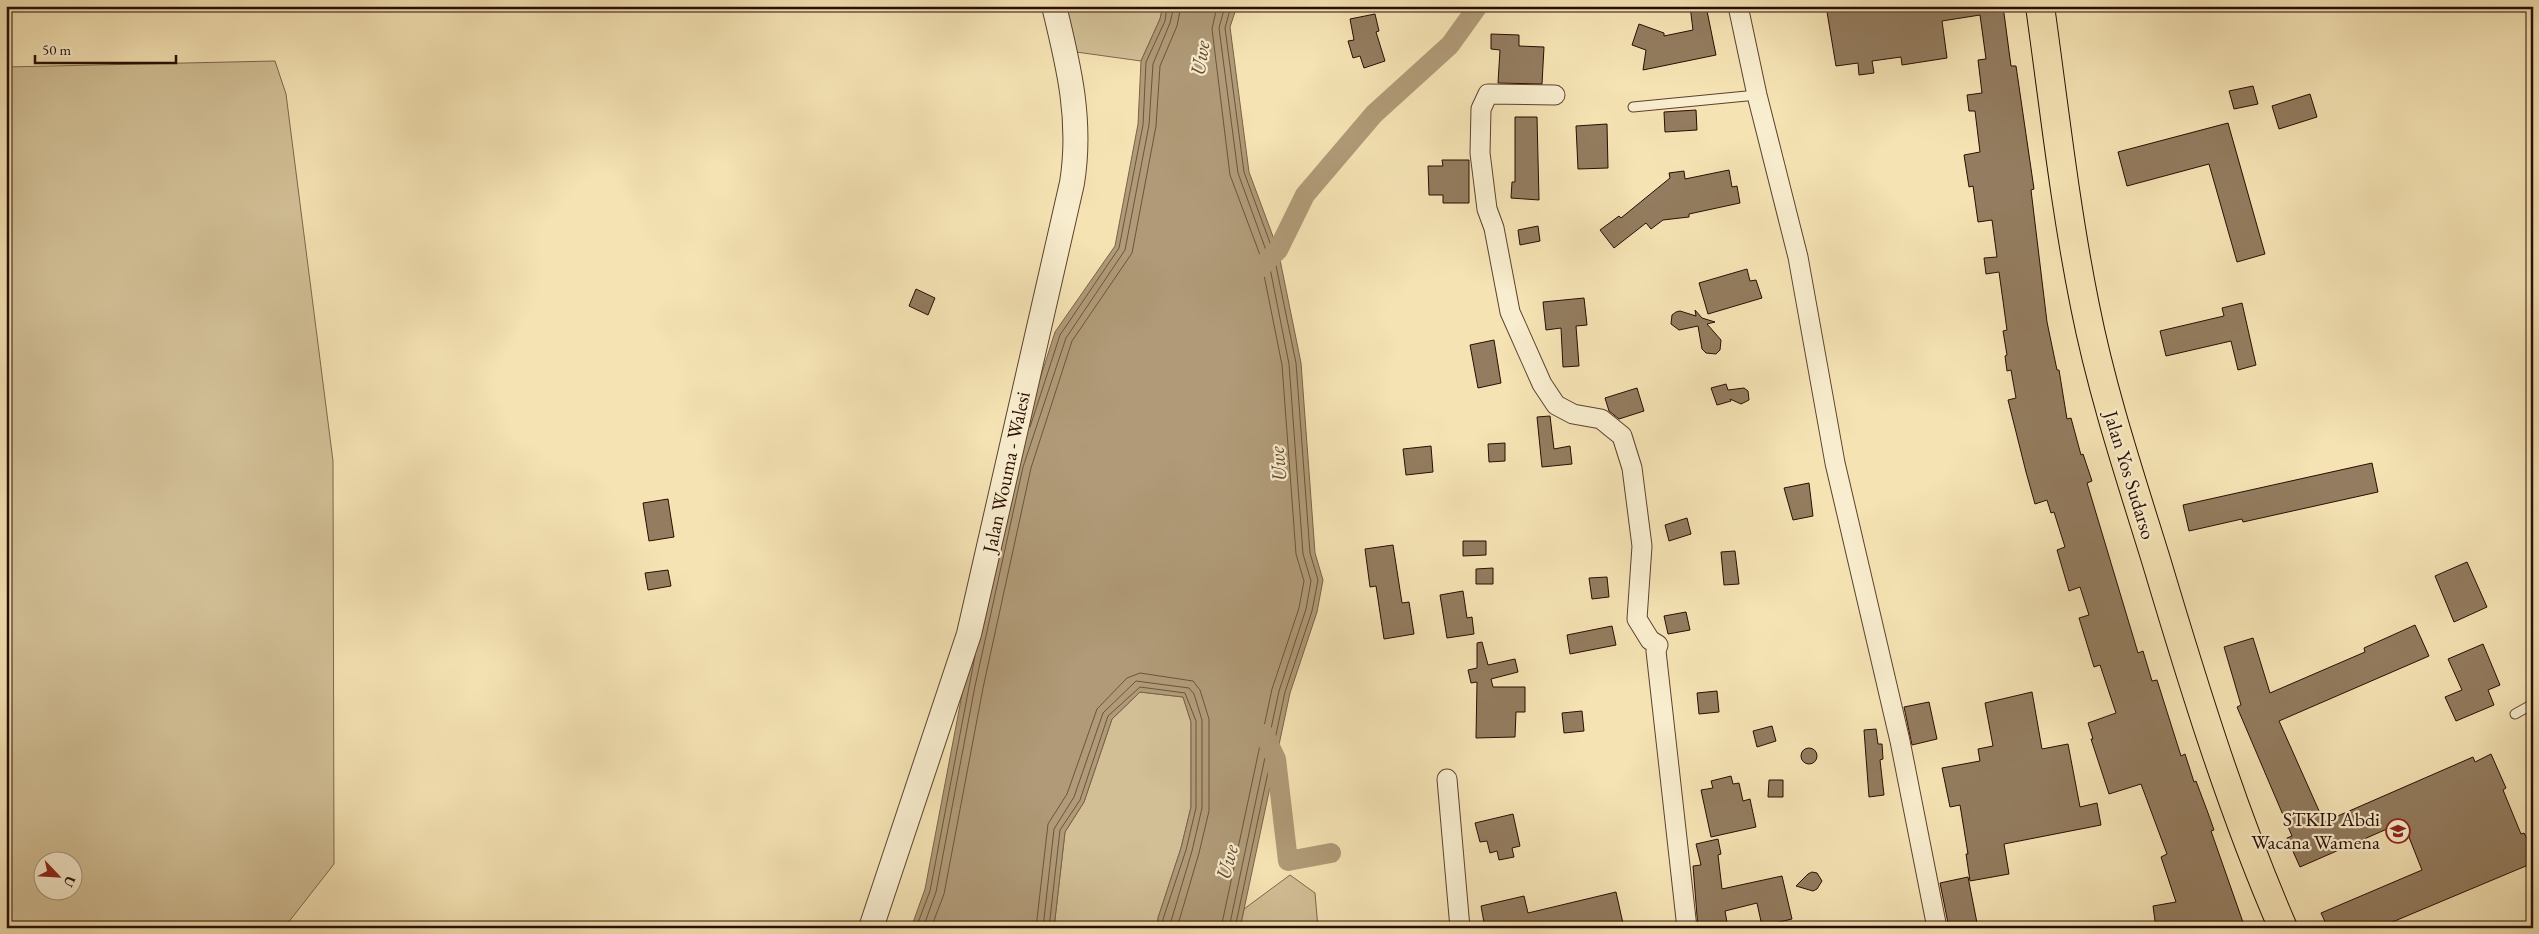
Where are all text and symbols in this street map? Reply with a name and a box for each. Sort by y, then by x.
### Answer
scale bar [35,32,176,64]
water label: Uwe [1183,38,1216,77]
text: 50 m [42,40,71,59]
street label: Jalan Wouma - Walesi [976,389,1036,557]
street label: Jalan Yos Sudarso [2098,406,2162,542]
water label: Uwe [1262,445,1292,483]
place label: STKIP Abdi Wacana Wamena [2251,806,2380,855]
school or university icon: STKIP Abdi Wacana Wamena [2385,818,2411,844]
water label: Uwe [1209,841,1244,882]
north arrow [32,852,82,902]
text: U [59,873,80,891]

